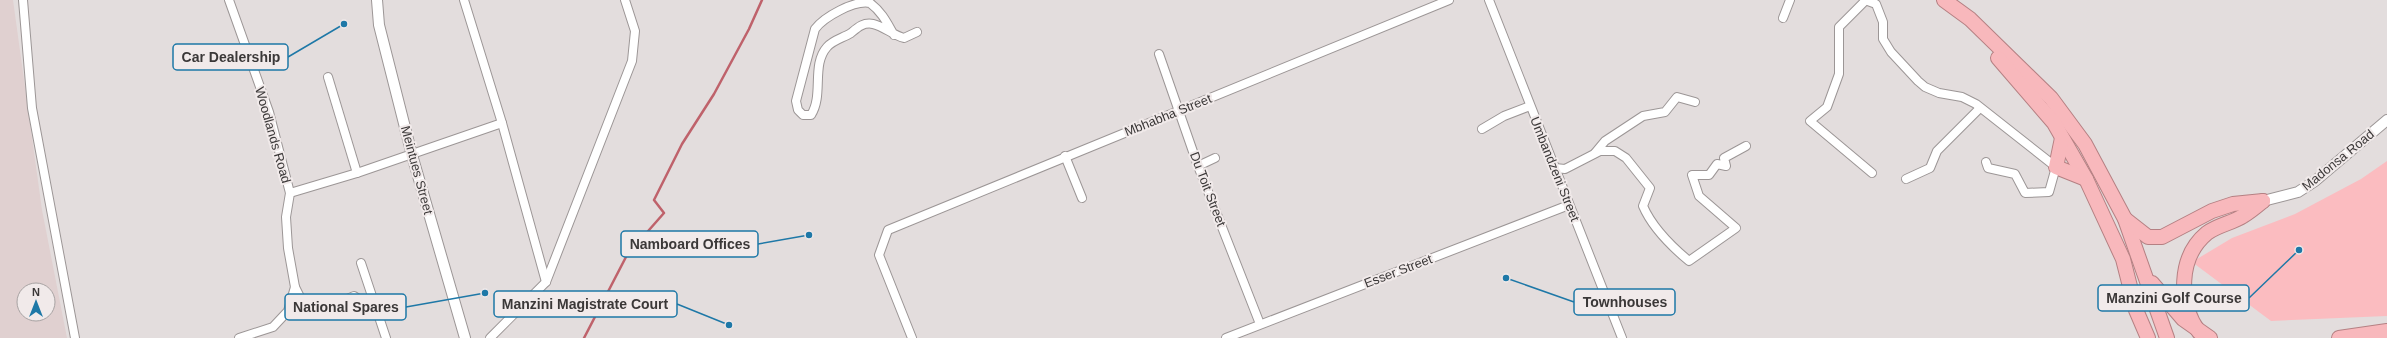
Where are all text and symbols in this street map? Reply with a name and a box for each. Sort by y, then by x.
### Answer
callout: Car Dealership [173,44,288,70]
text: Car Dealership [182,49,280,65]
street label: Woodlands Road [252,85,294,185]
street label: Mbhabha Street [1122,91,1214,139]
street label: Umbandzeni Street [1527,115,1583,224]
street label: Meintues Street [398,124,436,216]
street label: Madonsa Road [2299,126,2377,194]
street label: Du Toit Street [1187,150,1229,229]
callout: Namboard Offices [621,231,758,257]
text: Namboard Offices [630,236,751,252]
street label: Esser Street [1362,251,1434,291]
north arrow [16,282,56,322]
callout: Manzini Golf Course [2098,285,2249,311]
text: N [32,286,40,298]
callout: Townhouses [1574,289,1675,315]
text: Manzini Golf Course [2106,290,2242,306]
callout: Manzini Magistrate Court [494,291,677,317]
callout: National Spares [285,294,406,320]
text: Townhouses [1583,294,1667,310]
text: Manzini Magistrate Court [502,296,669,312]
text: National Spares [293,299,399,315]

